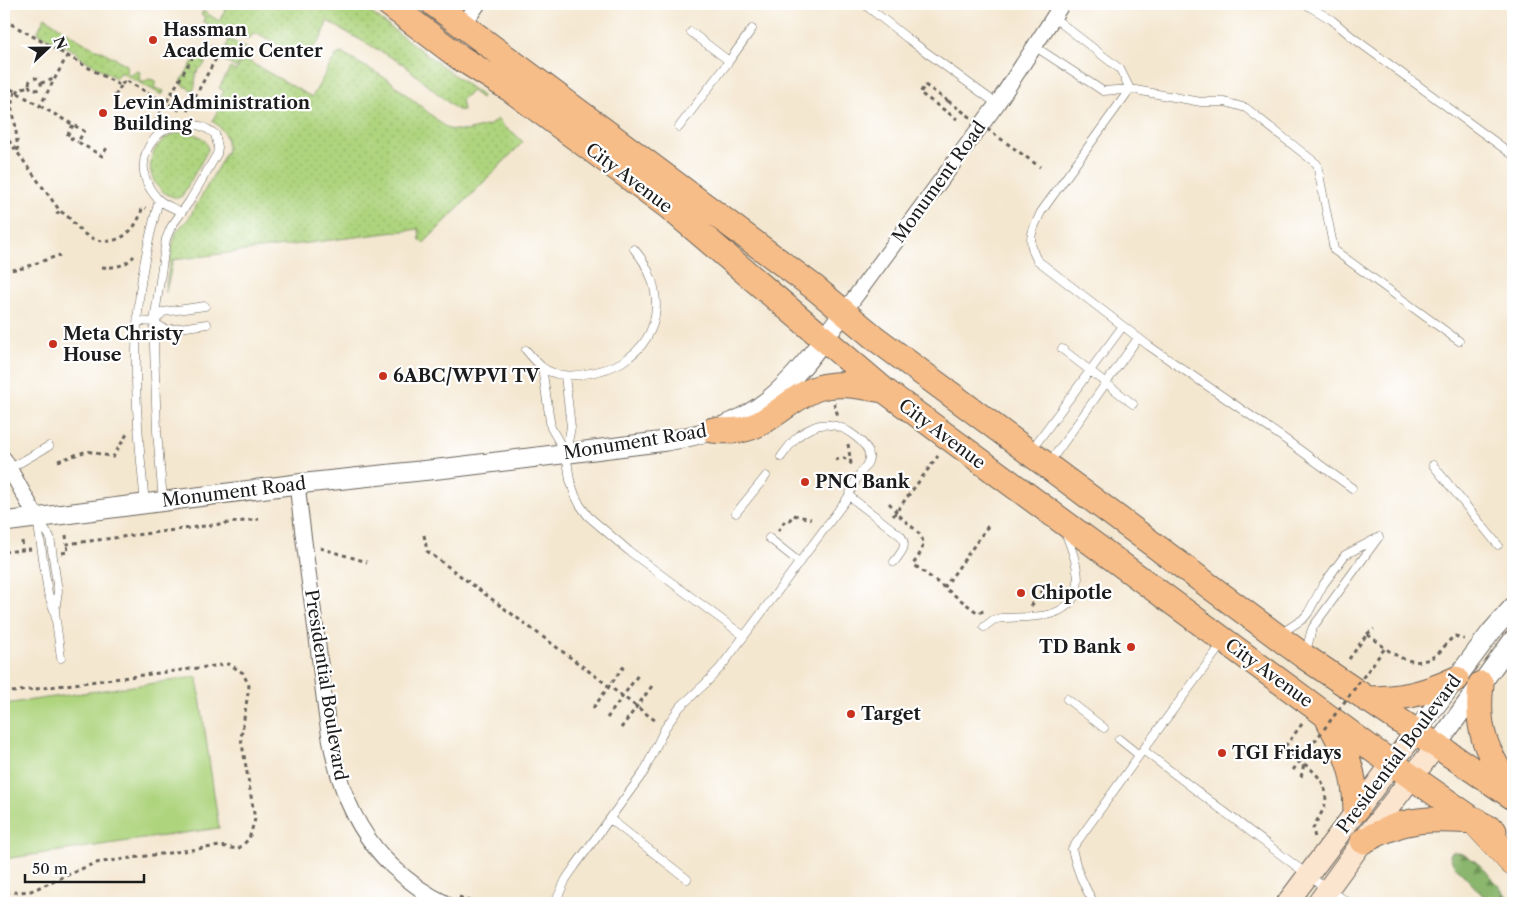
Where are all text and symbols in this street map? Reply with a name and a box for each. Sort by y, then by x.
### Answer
place label: Hassman Academic Center [162,19,323,62]
north arrow [22,22,72,72]
text: N [49,34,71,52]
marker: Hassman Academic Center [147,34,159,46]
place label: Levin Administration Building [113,92,311,135]
marker: Levin Administration Building [97,107,109,119]
street label: Monument Road [888,117,991,247]
street label: City Avenue [581,138,677,218]
place label: Meta Christy House [63,323,184,366]
marker: Meta Christy House [47,338,59,350]
place label: 6ABC/WPVI TV [393,365,541,387]
marker: 6ABC/WPVI TV [377,370,389,382]
street label: City Avenue [894,394,990,474]
street label: Monument Road [562,420,708,464]
place label: PNC Bank [815,471,911,493]
street label: Monument Road [161,472,307,512]
marker: PNC Bank [799,476,811,488]
place label: Chipotle [1031,582,1112,604]
marker: Chipotle [1015,587,1027,599]
street label: Presidential Boulevard [300,588,352,782]
street label: City Avenue [1221,634,1317,712]
place label: TD Bank [1039,636,1122,658]
marker: TD Bank [1125,641,1137,653]
street label: Presidential Boulevard [1332,670,1466,838]
place label: Target [861,703,922,725]
marker: Target [845,708,857,720]
place label: TGI Fridays [1232,742,1342,764]
marker: TGI Fridays [1216,747,1228,759]
scale bar [25,852,144,884]
text: 50 m [32,859,68,878]

